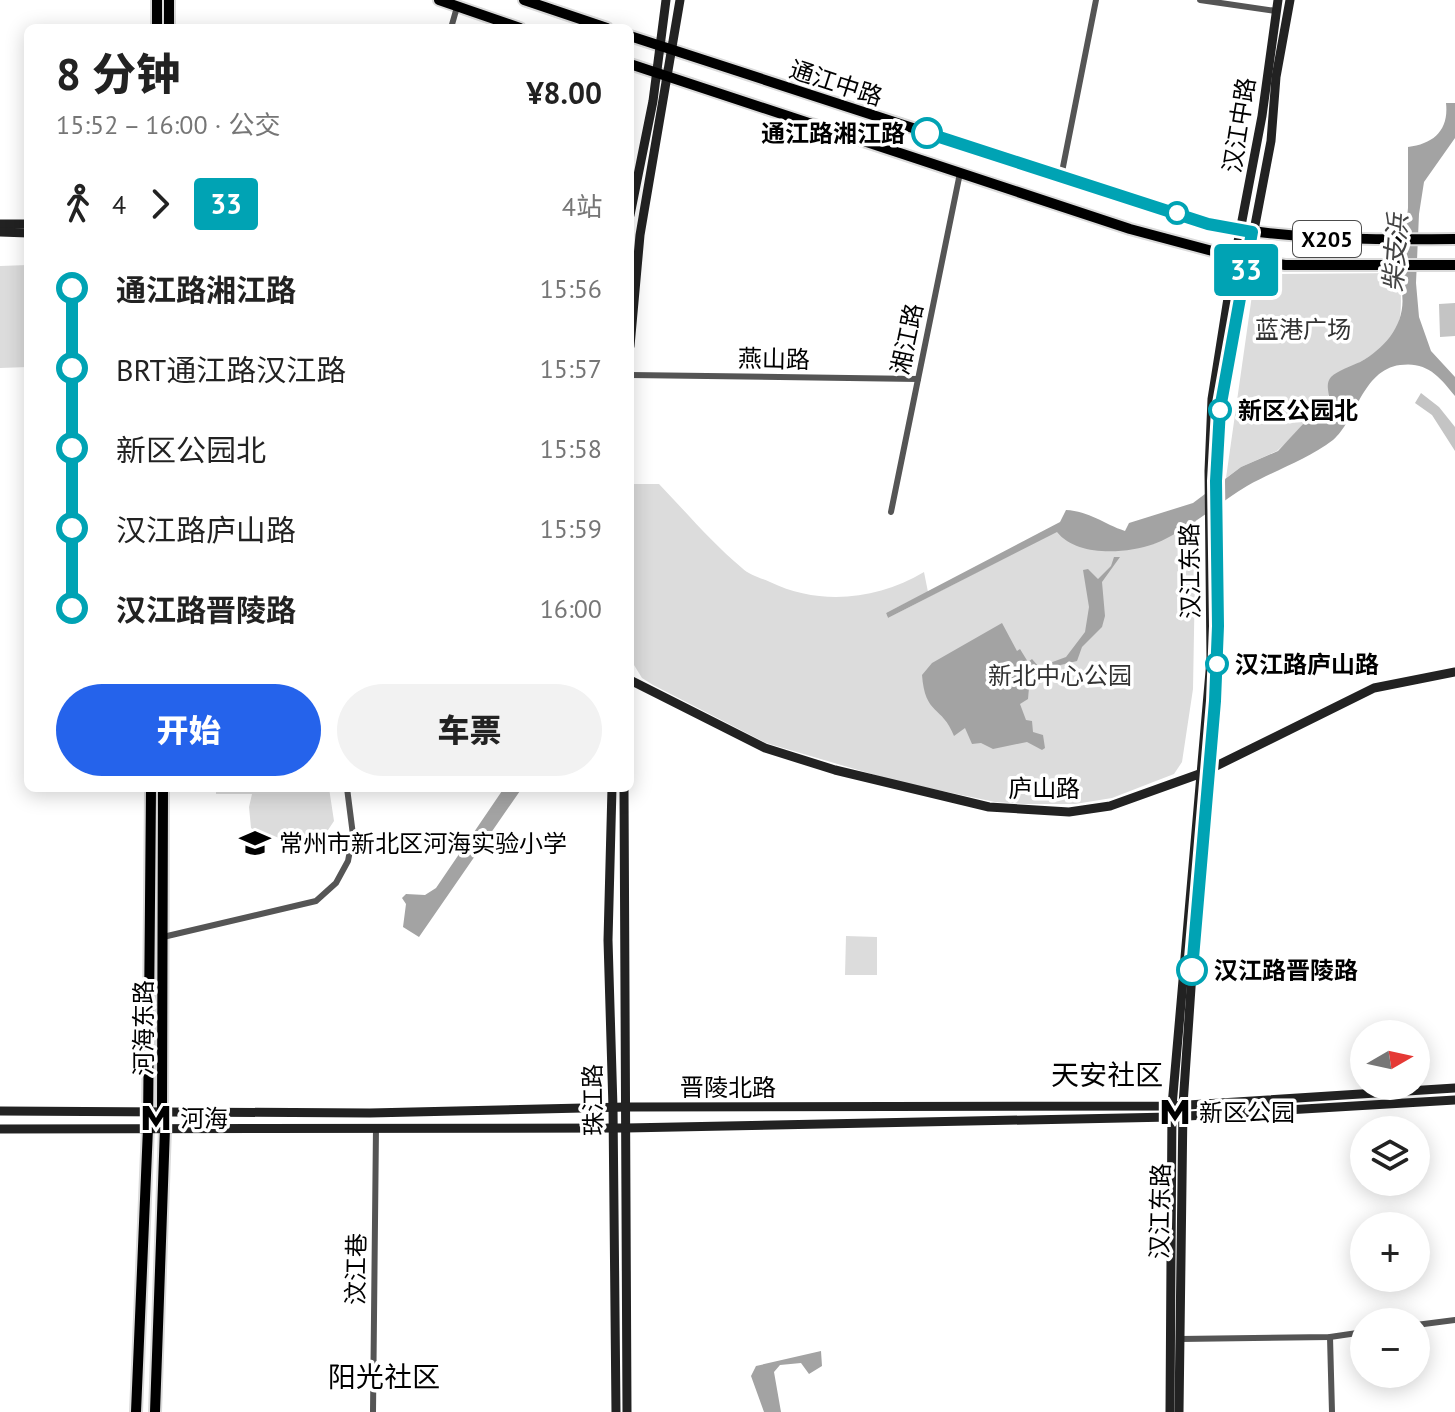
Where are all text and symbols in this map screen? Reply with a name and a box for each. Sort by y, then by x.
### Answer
text: 8 分钟 [56,45,180,102]
street label: 通江中路 [786,53,886,113]
text: ¥8.00 [527,73,602,112]
street label: 汉江中路 [1216,75,1262,175]
text: 15:52 – 16:00 · 公交 [56,108,280,141]
place label: 通江路湘江路 [761,118,905,149]
marker: 通江路湘江路 [912,118,942,148]
icon: walk [56,182,100,226]
icon: forward [138,182,182,226]
text: 33 [210,185,242,222]
text: 4 [112,188,126,221]
text: 4站 [562,190,602,223]
unlabelled marker [1166,202,1188,224]
water label: 柴支浜 [1376,211,1414,293]
road number: X205 [1293,221,1361,257]
line badge: 33 [1210,244,1282,296]
text: 33 [1230,251,1262,288]
text: 通江路湘江路 [116,270,296,309]
text: 15:56 [540,272,602,305]
street label: 湘江路 [884,301,930,377]
park label: 蓝港广场 [1255,314,1351,345]
street label: 燕山路 [738,343,810,375]
text: BRT通江路汉江路 [116,350,346,389]
text: 15:57 [540,352,602,385]
place label: 新区公园北 [1238,395,1358,426]
marker: 新区公园北 [1209,399,1231,421]
text: 新区公园北 [116,430,266,469]
text: 15:58 [540,432,602,465]
text: 汉江路庐山路 [116,510,296,549]
text: 15:59 [540,512,602,545]
street label: 汉江东路 [1174,523,1206,619]
text: 汉江路晋陵路 [116,590,296,629]
text: 16:00 [540,592,602,625]
place label: 汉江路庐山路 [1235,649,1379,680]
marker: 汉江路庐山路 [1206,653,1228,675]
park label: 新北中心公园 [988,660,1132,691]
button: 开始 [56,684,321,776]
button: 车票 [337,684,602,776]
street label: 庐山路 [1008,773,1080,804]
school or university icon: 常州市新北区河海实验小学 [238,826,272,860]
place label: 常州市新北区河海实验小学 [279,828,567,859]
marker: 汉江路晋陵路 [1177,955,1207,985]
place label: 汉江路晋陵路 [1214,955,1358,986]
street label: 河海东路 [128,980,159,1076]
north arrow [1350,1020,1430,1100]
map controls [1350,1020,1430,1388]
district label: 天安社区 [1051,1056,1163,1093]
street label: 珠江路 [577,1064,609,1136]
street label: 晋陵北路 [680,1072,776,1103]
metro station icon: 新区公园 [1158,1095,1192,1129]
place label: 新区公园 [1199,1097,1295,1128]
metro station icon: 河海 [139,1101,173,1135]
place label: 河海 [180,1103,228,1134]
button: layers [1350,1116,1430,1196]
street label: 汉江东路 [1144,1163,1176,1259]
button: + [1350,1212,1430,1292]
street label: 汶江巷 [340,1233,372,1305]
button: − [1350,1308,1430,1388]
district label: 阳光社区 [328,1358,440,1395]

